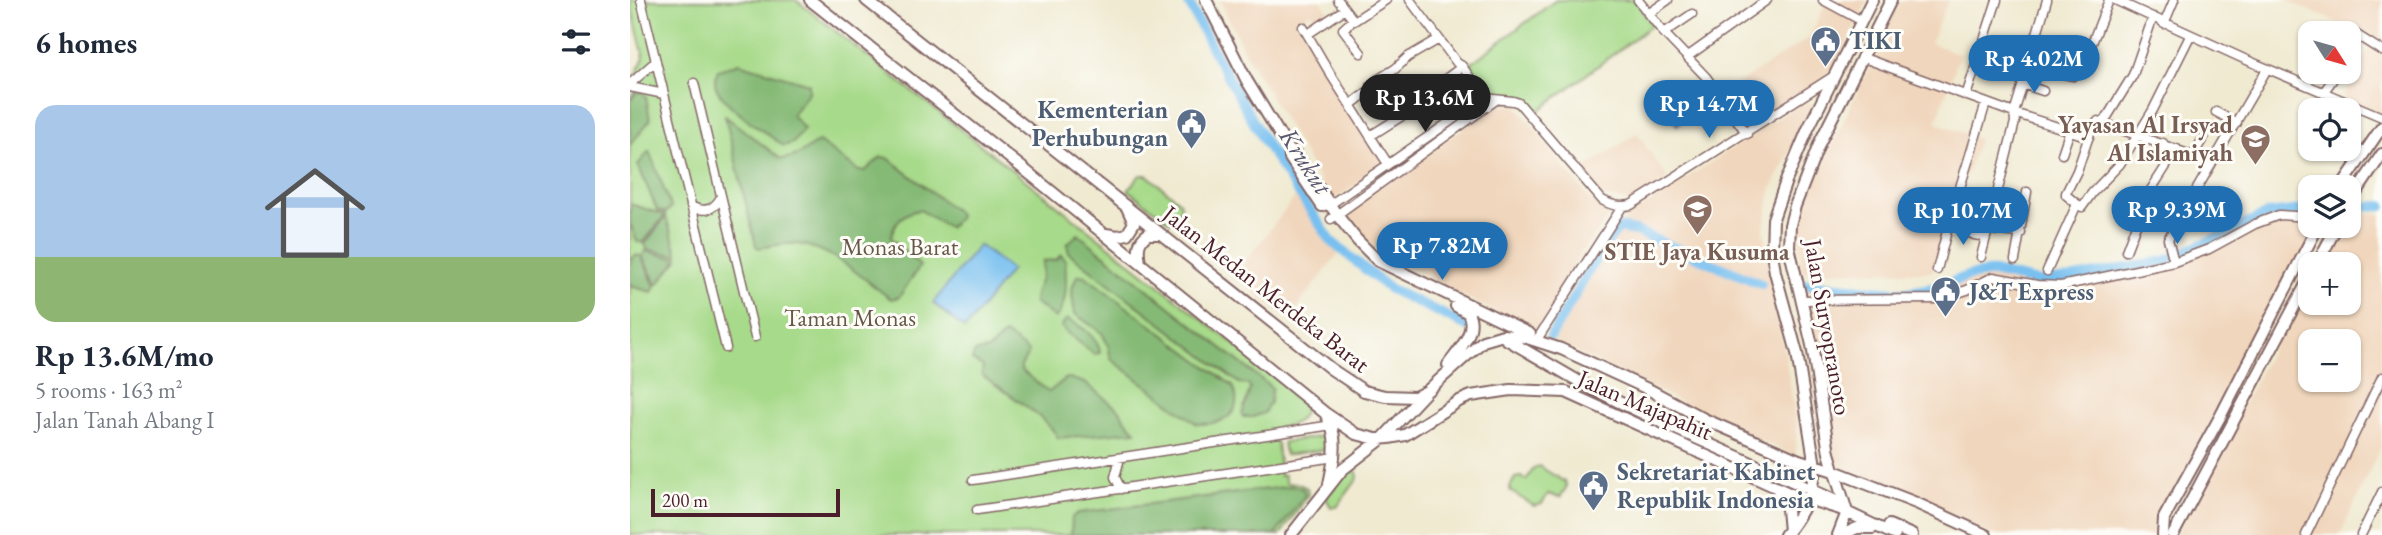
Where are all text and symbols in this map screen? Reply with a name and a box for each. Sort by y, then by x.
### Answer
north arrow [2298,21,2361,84]
map controls [2298,21,2361,392]
text: 6 homes [35,23,137,62]
icon: filters [557,23,595,61]
public building icon: TIKI [1809,24,1843,68]
place label: TIKI [1849,25,1902,56]
pin: Rp 4.02M [1962,36,2106,95]
text: Rp 4.02M [1985,43,2083,73]
pin: Rp 13.6M [1353,74,1497,134]
pin: Rp 14.7M [1637,80,1781,140]
text: Rp 13.6M [1376,82,1474,112]
text: Rp 14.7M [1660,88,1758,118]
place label: Kementerian Perhubungan [1032,94,1168,154]
button: locate [2298,98,2361,161]
public building icon: Kementerian Perhubungan [1174,107,1208,151]
place label: Yayasan Al Irsyad Al Islamiyah [2058,109,2234,169]
water label: Krukut [1271,120,1341,202]
school or university icon: Yayasan Al Irsyad Al Islamiyah [2239,122,2273,166]
icon: home [252,150,378,276]
button: layers [2298,175,2361,238]
pin: Rp 9.39M [2105,187,2249,246]
pin: Rp 10.7M [1891,188,2035,247]
school or university icon: STIE Jaya Kusuma [1680,193,1714,237]
text: Rp 9.39M [2128,194,2226,224]
text: Rp 10.7M [1914,195,2012,225]
street label: Jalan Medan Merdeka Barat [1155,197,1376,379]
pin: Rp 7.82M [1370,222,1514,282]
text: Rp 7.82M [1393,230,1491,260]
park label: Monas Barat [842,231,959,262]
street label: Jalan Suryopranoto [1797,235,1859,417]
place label: STIE Jaya Kusuma [1604,236,1790,268]
button: + [2298,252,2361,315]
public building icon: J&T Express [1929,275,1963,319]
place label: J&T Express [1967,276,2094,307]
park label: Taman Monas [784,302,916,333]
button: − [2298,329,2361,392]
text: Rp 13.6M/mo [35,336,214,375]
street label: Jalan Majapahit [1571,361,1718,447]
text: 5 rooms · 163 m² [35,375,183,405]
text: Jalan Tanah Abang I [35,405,214,435]
place label: Sekretariat Kabinet Republik Indonesia [1617,456,1815,515]
public building icon: Sekretariat Kabinet Republik Indonesia [1577,469,1611,513]
scale bar [651,486,840,518]
text: 200 m [662,488,708,513]

